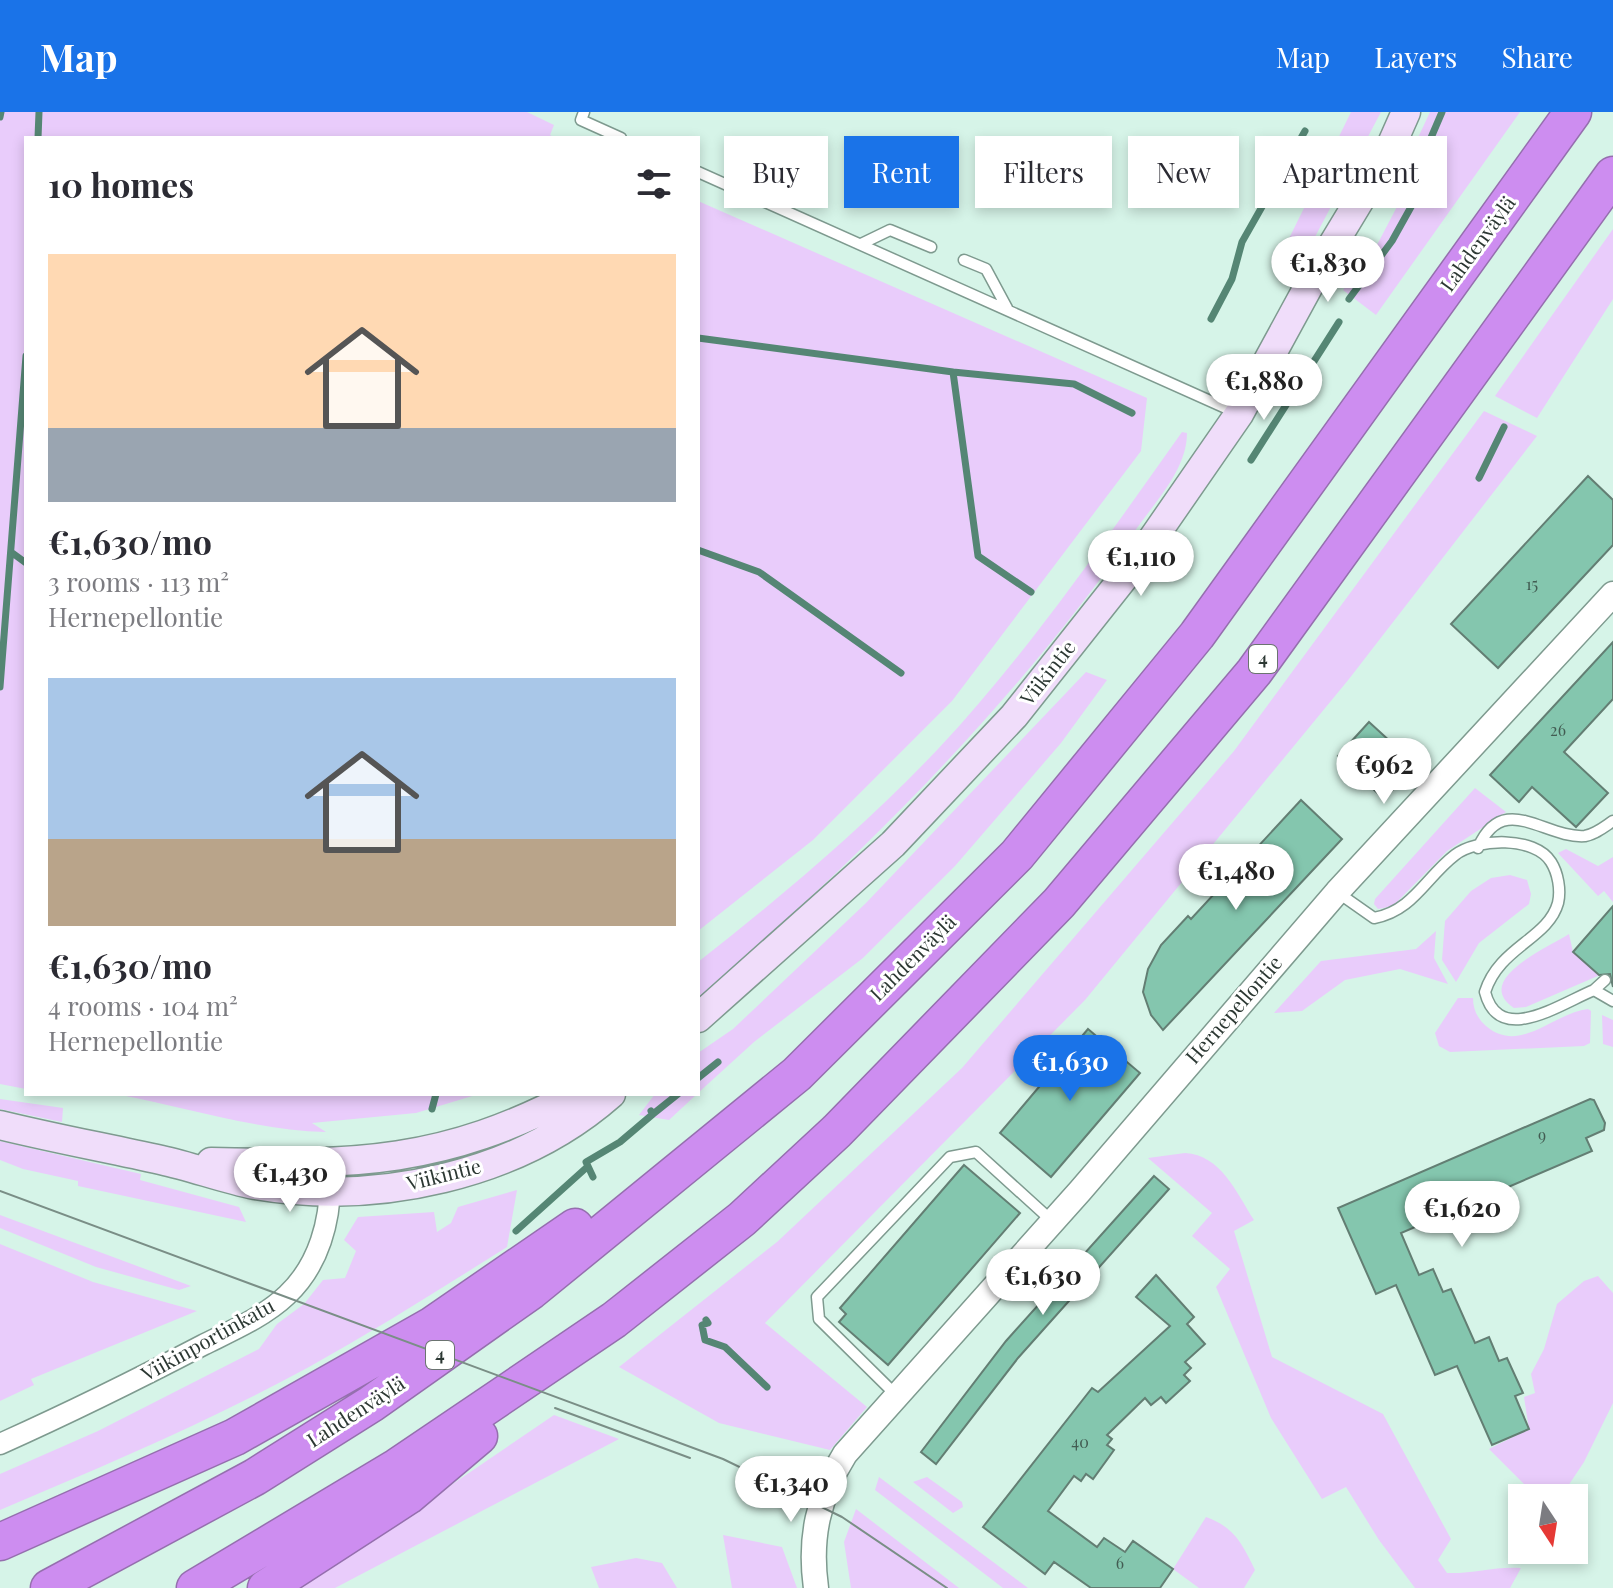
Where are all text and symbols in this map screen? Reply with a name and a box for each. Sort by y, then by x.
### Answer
text: Map [40,31,117,82]
text: Map [1276,38,1330,75]
text: Layers [1374,38,1457,75]
text: Share [1501,38,1573,75]
chip: Buy [724,136,828,208]
chip: Rent [844,136,959,208]
chip: Filters [975,136,1112,208]
chip: New [1128,136,1239,208]
chip: Apartment [1255,136,1447,208]
text: 10 homes [48,161,194,207]
icon: filters [632,162,676,206]
street label: Lahdenväylä [1433,190,1521,296]
pin: €1,830 [1263,236,1393,304]
text: €1,830 [1289,244,1367,279]
icon: home [290,306,434,450]
pin: €1,880 [1199,354,1329,422]
text: €1,880 [1224,362,1304,397]
text: €1,630/mo [48,518,212,564]
pin: €1,110 [1076,530,1206,598]
text: €1,110 [1106,538,1176,573]
text: 3 rooms · 113 m² [48,564,229,599]
house number: 15 [1526,573,1538,594]
text: Hernepellontie [48,599,223,634]
street label: Viikintie [1012,634,1081,711]
road number: 4 [1249,645,1277,673]
house number: 26 [1550,719,1566,740]
icon: home [290,730,434,874]
pin: €962 [1337,738,1431,806]
text: €962 [1354,746,1414,781]
pin: €1,480 [1171,844,1301,912]
text: €1,480 [1197,852,1275,887]
street label: Lahdenväylä [863,908,961,1006]
text: €1,630/mo [48,942,212,988]
street label: Hernepellontie [1178,949,1287,1069]
text: 4 rooms · 104 m² [48,988,238,1023]
text: Hernepellontie [48,1023,223,1058]
pin: €1,630 [1005,1035,1135,1103]
text: €1,630 [1031,1043,1109,1078]
house number: 9 [1538,1124,1546,1145]
pin: €1,430 [225,1146,355,1214]
street label: Viikintie [403,1151,484,1196]
text: €1,430 [252,1154,328,1189]
pin: €1,620 [1397,1181,1527,1249]
text: €1,620 [1423,1189,1501,1224]
pin: €1,630 [978,1249,1108,1317]
text: €1,630 [1004,1257,1082,1292]
street label: Viikinportinkatu [135,1291,279,1387]
road number: 4 [426,1341,454,1369]
street label: Lahdenväylä [301,1369,409,1452]
house number: 40 [1071,1431,1089,1452]
pin: €1,340 [726,1456,856,1524]
text: €1,340 [753,1464,829,1499]
north arrow [1508,1484,1588,1564]
map controls [1508,1484,1588,1564]
house number: 6 [1116,1552,1124,1573]

